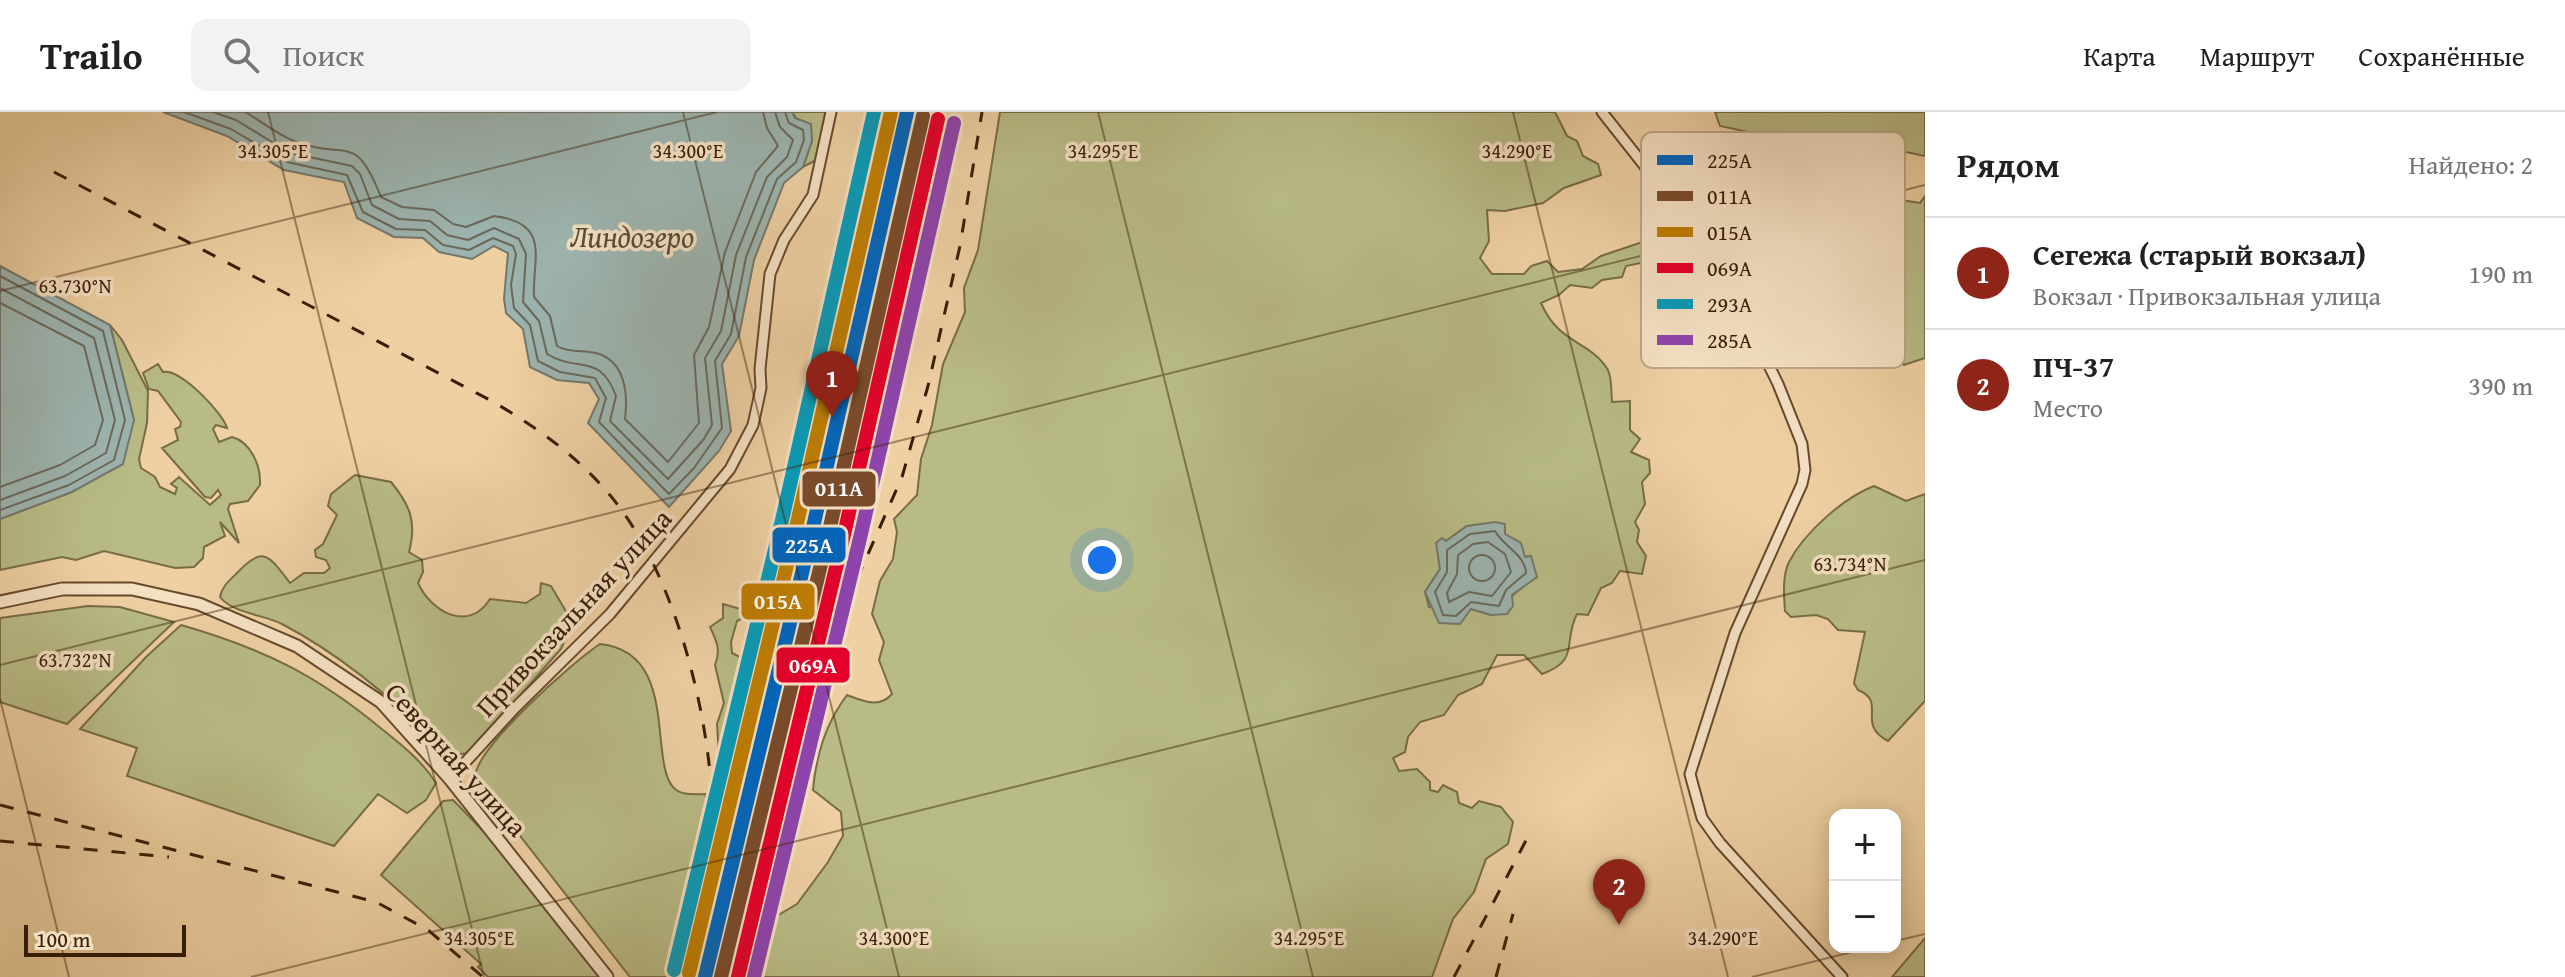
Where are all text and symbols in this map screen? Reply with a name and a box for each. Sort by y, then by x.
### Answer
search box [191,19,751,91]
text: Trailo [40,27,143,83]
icon: search [219,33,263,77]
text: Поиск [283,33,364,77]
text: Карта [2083,35,2156,76]
text: Маршрут [2200,35,2314,76]
text: Сохранённые [2358,35,2525,76]
legend [1641,132,1905,368]
text: 34.305°E [238,136,308,165]
text: 34.300°E [653,136,723,165]
text: 34.295°E [1068,136,1138,165]
text: 34.290°E [1482,136,1552,165]
text: Рядом [1957,140,2060,189]
text: 225А [1707,144,1753,176]
text: Найдено: 2 [2409,145,2533,184]
text: 011А [1707,180,1753,212]
water label: Линдозеро [570,214,694,258]
text: 015А [1707,216,1753,248]
text: Сегежа (старый вокзал) [2033,232,2366,276]
text: 069А [1707,252,1753,284]
text: 1 [1976,254,1990,293]
text: 190 m [2468,254,2533,293]
text: 63.730°N [38,271,112,300]
text: Вокзал · Привокзальная улица [2033,276,2381,315]
text: 293А [1707,288,1753,320]
text: 285А [1707,324,1753,356]
text: ПЧ-37 [2033,344,2114,388]
pin: 1 [806,351,858,417]
text: 2 [1976,366,1990,405]
text: 390 m [2468,366,2533,405]
text: Место [2033,388,2103,427]
line badge: 011А [801,470,877,508]
text: 011А [815,472,863,504]
street label: Привокзальная улица [465,498,681,725]
line badge: 225А [771,526,847,564]
text: 225А [785,529,833,561]
your location [1082,540,1122,580]
text: 63.734°N [1813,549,1887,578]
line badge: 015А [740,582,816,621]
text: 015А [754,585,802,617]
text: 63.732°N [38,645,112,674]
line badge: 069А [775,646,851,684]
text: 069А [789,649,837,681]
street label: Северная улица [376,673,538,846]
map controls [1829,809,1901,953]
button: + [1829,809,1901,881]
pin: 2 [1593,859,1645,925]
button: − [1829,881,1901,953]
scale bar [24,921,186,957]
text: 100 m [36,923,91,955]
text: 34.305°E [444,923,514,952]
text: 34.300°E [859,923,929,952]
text: 34.295°E [1274,923,1344,952]
text: 34.290°E [1688,923,1758,952]

